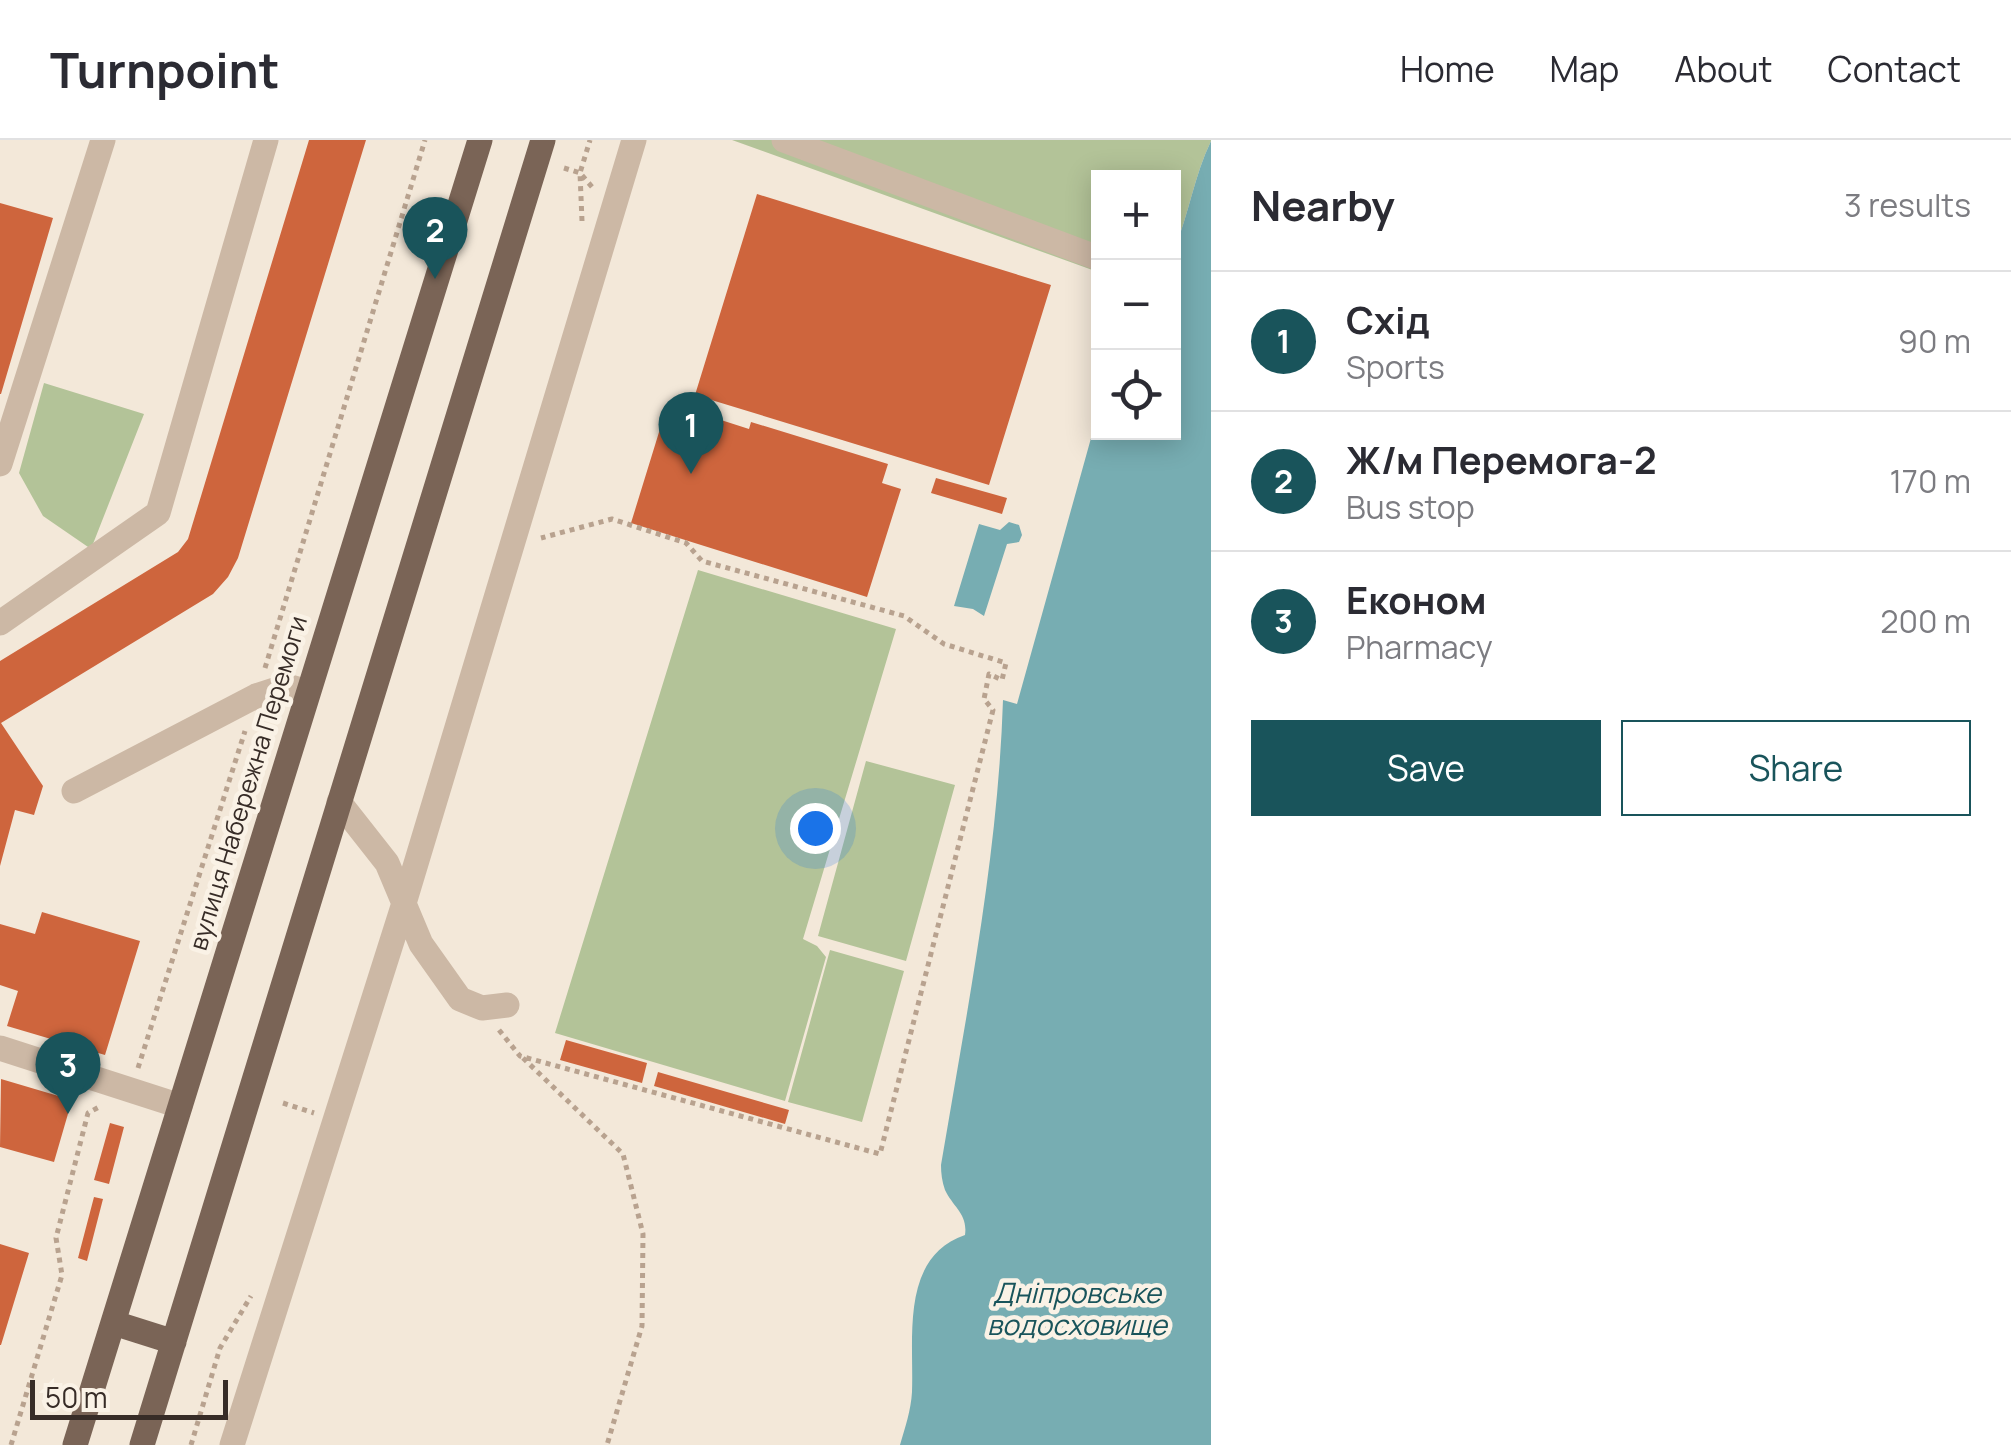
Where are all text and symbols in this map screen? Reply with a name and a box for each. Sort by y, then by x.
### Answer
text: Turnpoint [50,37,279,102]
text: Home [1400,45,1495,93]
text: Map [1550,45,1619,93]
text: About [1674,45,1773,93]
text: Contact [1828,45,1961,93]
map controls [1091,170,1181,440]
button: + [1091,170,1181,260]
text: Nearby [1251,176,1395,234]
text: 3 results [1844,183,1971,227]
pin: 2 [402,196,468,279]
button: − [1091,260,1181,350]
text: Схід [1346,293,1430,345]
text: 1 [1276,319,1291,363]
text: 90 m [1898,319,1971,363]
text: Sports [1346,345,1445,389]
button: locate [1091,350,1181,440]
pin: 1 [658,392,724,474]
text: Ж/м Перемога-2 [1346,433,1657,485]
text: 2 [1274,459,1293,503]
text: 170 m [1889,459,1971,503]
text: Bus stop [1346,485,1475,529]
text: Економ [1346,573,1486,625]
text: 3 [1274,599,1293,643]
text: 200 m [1880,599,1971,643]
street label: вулиця Набережна Перемоги [180,611,315,954]
text: Pharmacy [1346,625,1493,669]
button: Save [1251,720,1601,816]
button: Share [1621,720,1971,816]
your location [790,803,841,854]
pin: 3 [36,1032,100,1114]
water label: Дніпровське водосховище [987,1273,1169,1343]
scale bar [30,1375,228,1420]
text: 50 m [45,1378,108,1416]

